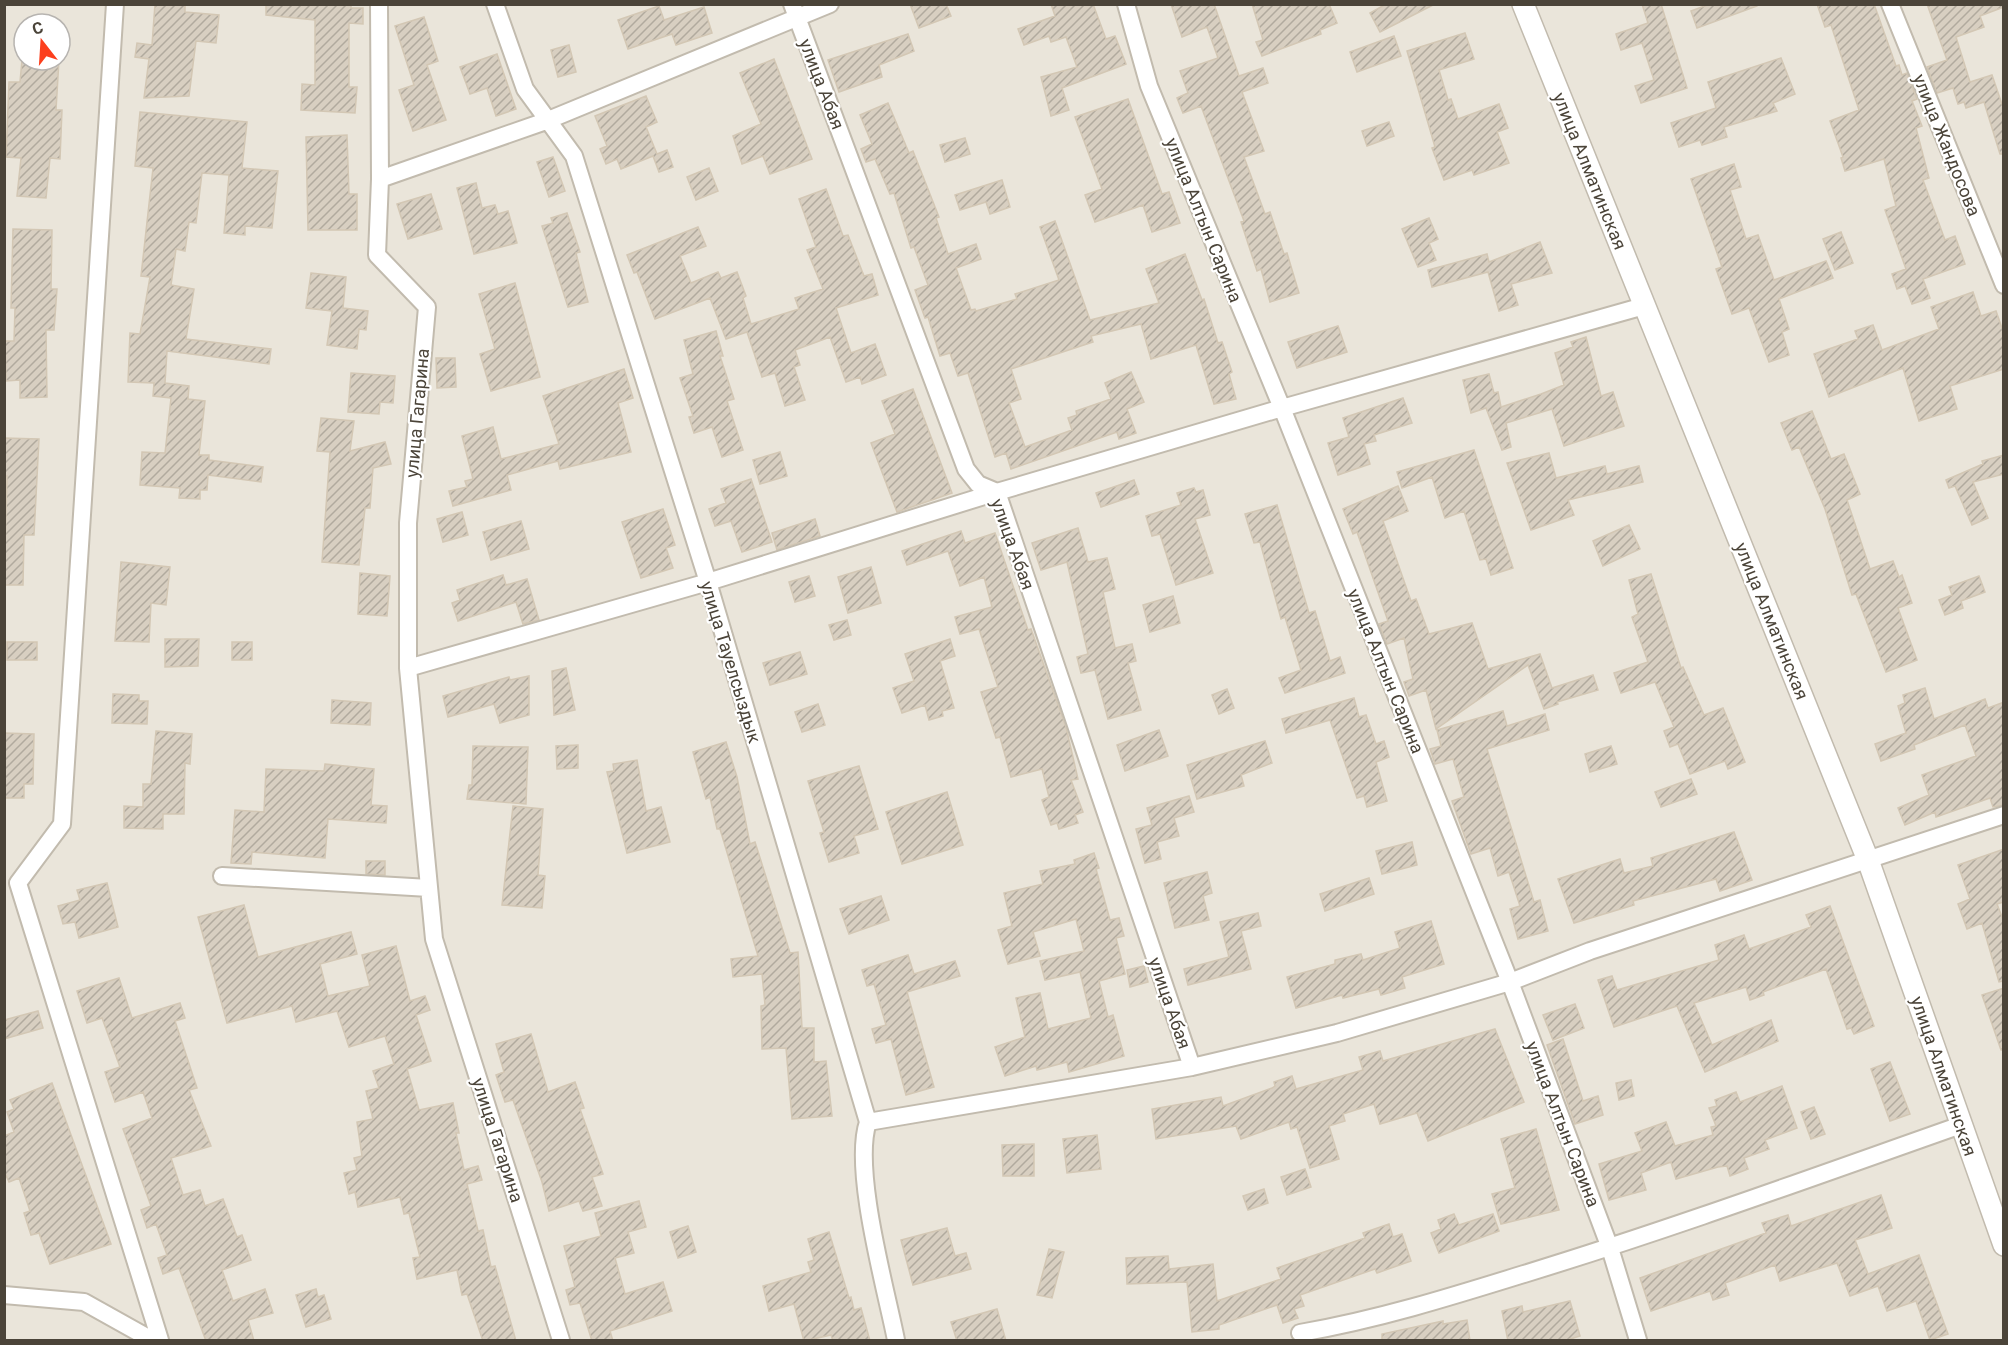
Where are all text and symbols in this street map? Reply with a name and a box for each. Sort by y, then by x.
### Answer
north arrow [12,12,72,72]
text: С [30,18,46,39]
street label: улица Абая [795,36,849,132]
street label: улица Жандосова [1909,71,1985,219]
street label: улица Алматинская [1549,89,1631,253]
street label: улица Алтын Сарина [1161,135,1247,305]
street label: улица Гагарина [401,347,433,479]
street label: улица Абая [987,496,1039,592]
street label: улица Алматинская [1731,539,1813,703]
street label: улица Тауелсыздык [696,578,766,746]
street label: улица Алтын Сарина [1343,586,1429,756]
street label: улица Абая [1145,955,1195,1051]
street label: улица Алматинская [1907,993,1981,1159]
street label: улица Алтын Сарина [1522,1038,1604,1210]
street label: улица Гагарина [468,1075,528,1205]

